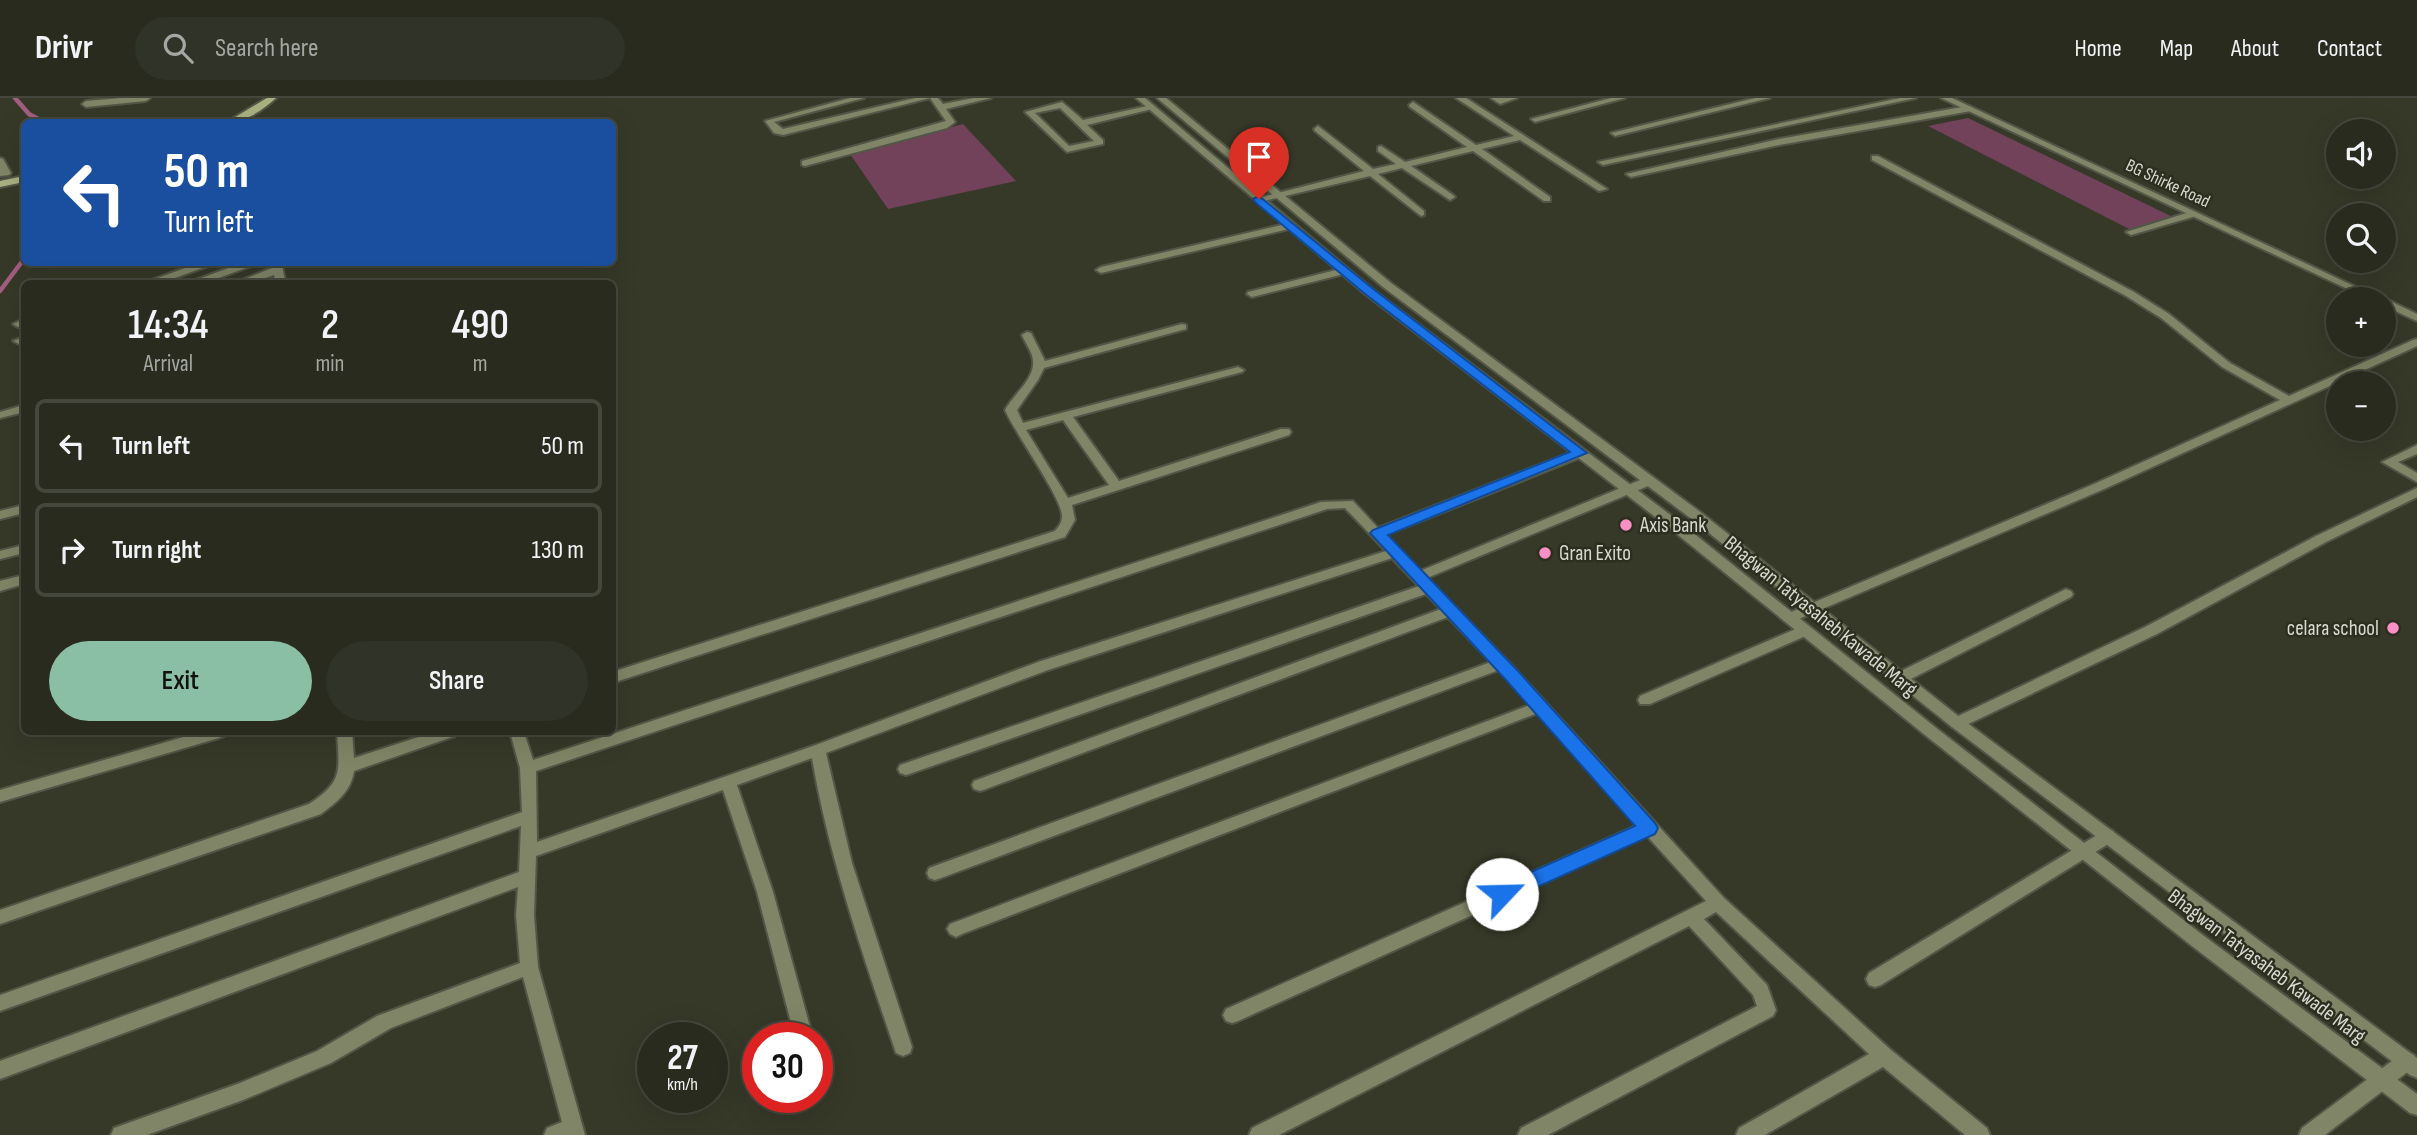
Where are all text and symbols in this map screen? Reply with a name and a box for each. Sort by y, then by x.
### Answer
search box [135,17,625,80]
text: Drivr [35,28,93,68]
icon: search [159,29,197,67]
text: Search here [215,33,318,64]
text: Home [2074,34,2122,63]
text: Map [2160,34,2193,63]
text: About [2231,34,2279,63]
text: Contact [2317,34,2382,63]
map controls [2326,119,2396,441]
button: sound [2326,119,2396,189]
pin [1229,127,1289,199]
icon: arrive [1240,138,1278,176]
text: 50 m [164,143,249,202]
icon: left [49,147,140,238]
street label: BG Shirke Road [2122,155,2213,212]
text: Turn left [164,203,254,242]
button: search [2326,203,2396,273]
button: + [2326,287,2396,357]
text: 14:34 [128,300,209,351]
text: 2 [321,300,339,351]
text: 490 [451,300,509,351]
text: Arrival [144,350,193,378]
text: min [316,350,344,378]
text: m [473,350,488,378]
button: − [2326,371,2396,441]
icon: left [53,427,91,465]
text: Turn left [112,431,190,462]
text: 50 m [541,431,584,462]
place label: Axis Bank [1639,513,1706,538]
marker: Axis Bank [1618,517,1634,533]
icon: right [53,531,91,569]
street label: Bhagwan Tatyasaheb Kawade Marg [1719,531,1922,702]
text: Turn right [112,535,201,566]
text: 130 m [532,535,584,566]
place label: Gran Exito [1559,541,1631,566]
marker: Gran Exito [1537,545,1553,561]
place label: celara school [2287,616,2379,641]
marker: celara school [2385,620,2401,636]
button: Exit [49,641,312,721]
button: Share [326,641,588,721]
position arrow [1465,857,1539,931]
street label: Bhagwan Tatyasaheb Kawade Marg [2163,884,2370,1049]
speed limit sign: 30 [742,1022,833,1113]
text: 27 [667,1037,698,1080]
text: km/h [667,1074,698,1095]

